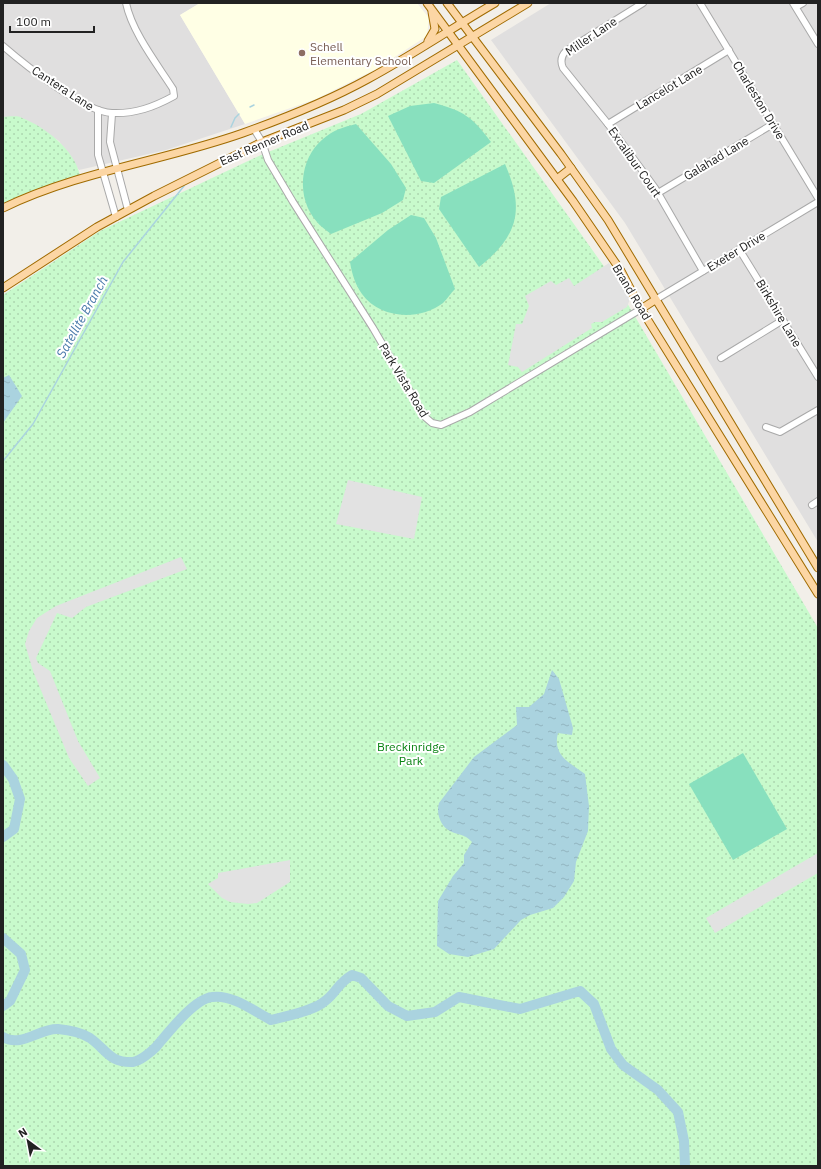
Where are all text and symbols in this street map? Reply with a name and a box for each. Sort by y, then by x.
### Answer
scale bar [10,8,94,34]
street label: Miller Lane [562,13,620,59]
text: 100 m [16,14,51,29]
place label: Schell Elementary School [310,39,411,68]
marker: Schell Elementary School [297,48,307,58]
street label: Charleston Drive [730,58,789,142]
street label: Lancelot Lane [633,61,705,113]
street label: Cantera Lane [29,62,97,114]
street label: East Renner Road [217,117,311,169]
street label: Excalibur Court [605,124,665,200]
street label: Galahad Lane [681,132,752,183]
street label: Exeter Drive [704,228,768,274]
street label: Brand Road [609,261,655,323]
water label: Satellite Branch [52,273,112,361]
street label: Birkshire Lane [753,276,805,350]
street label: Park Vista Road [376,340,432,420]
park label: Breckinridge Park [377,739,445,768]
north arrow [8,1121,48,1161]
text: N [16,1124,30,1141]

